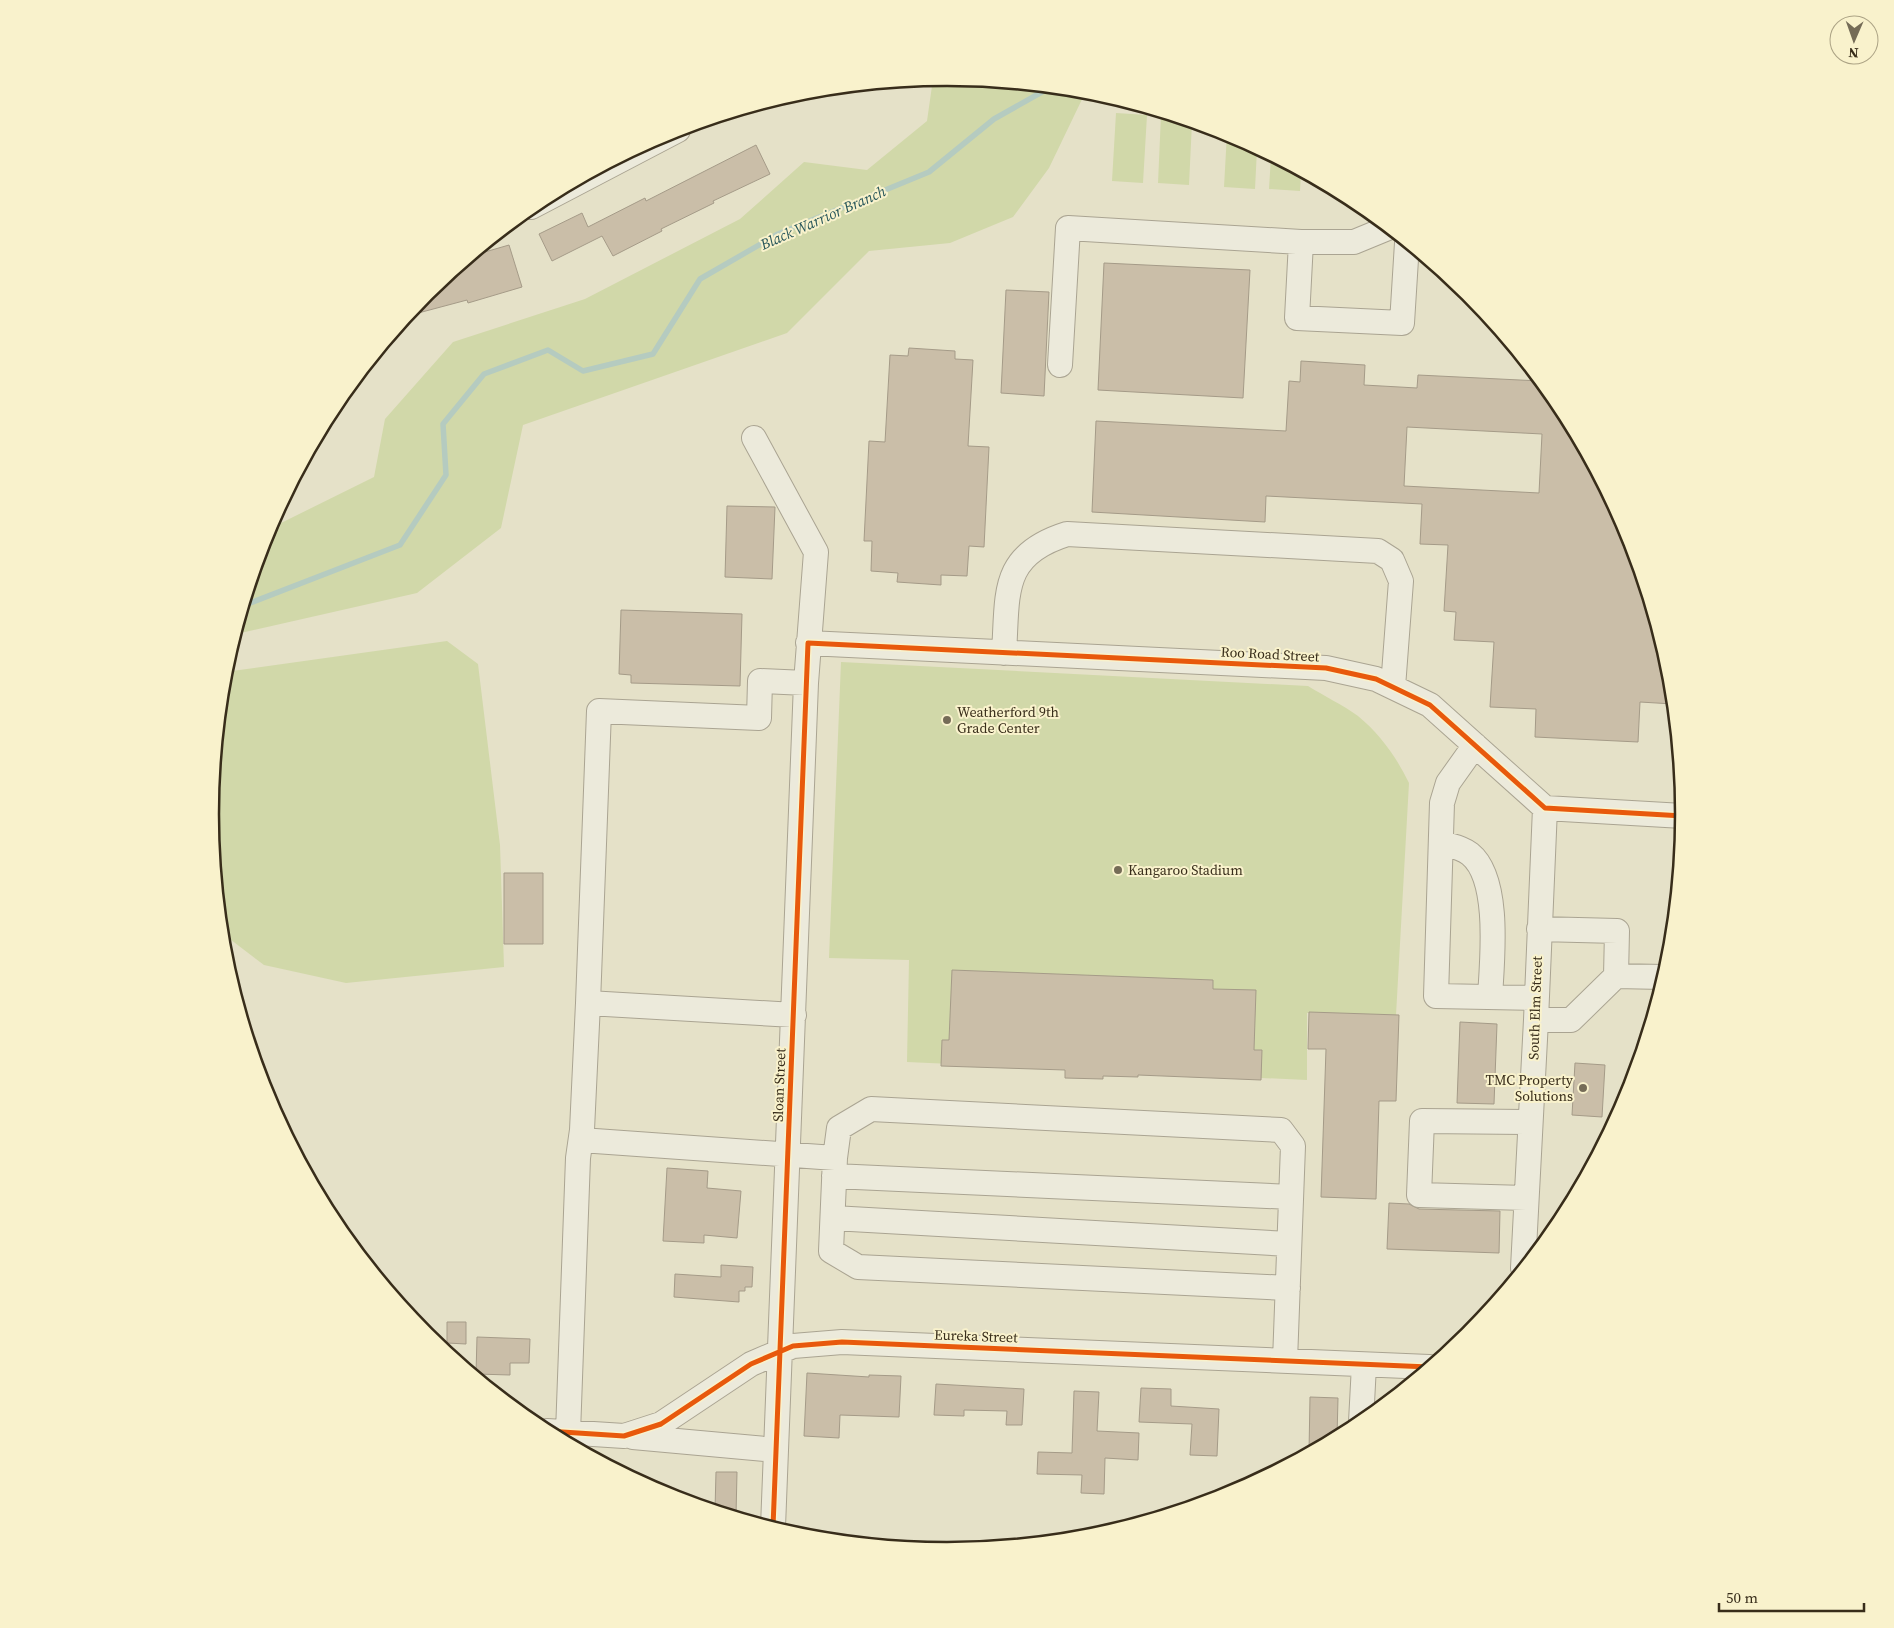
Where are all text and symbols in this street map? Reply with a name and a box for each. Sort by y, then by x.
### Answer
north arrow [1829,15,1879,65]
text: N [1848,43,1859,63]
water label: Black Warrior Branch [756,180,889,255]
street label: Roo Road Street [1220,641,1320,667]
place label: Weatherford 9th Grade Center [957,702,1059,738]
marker: Weatherford 9th Grade Center [941,714,953,726]
place label: Kangaroo Stadium [1128,860,1243,880]
marker: Kangaroo Stadium [1112,864,1124,876]
street label: South Elm Street [1523,955,1547,1060]
street label: Sloan Street [768,1047,790,1122]
place label: TMC Property Solutions [1486,1070,1574,1106]
marker: TMC Property Solutions [1577,1082,1589,1094]
street label: Eureka Street [934,1325,1019,1347]
scale bar [1719,1580,1864,1612]
text: 50 m [1726,1587,1758,1608]

